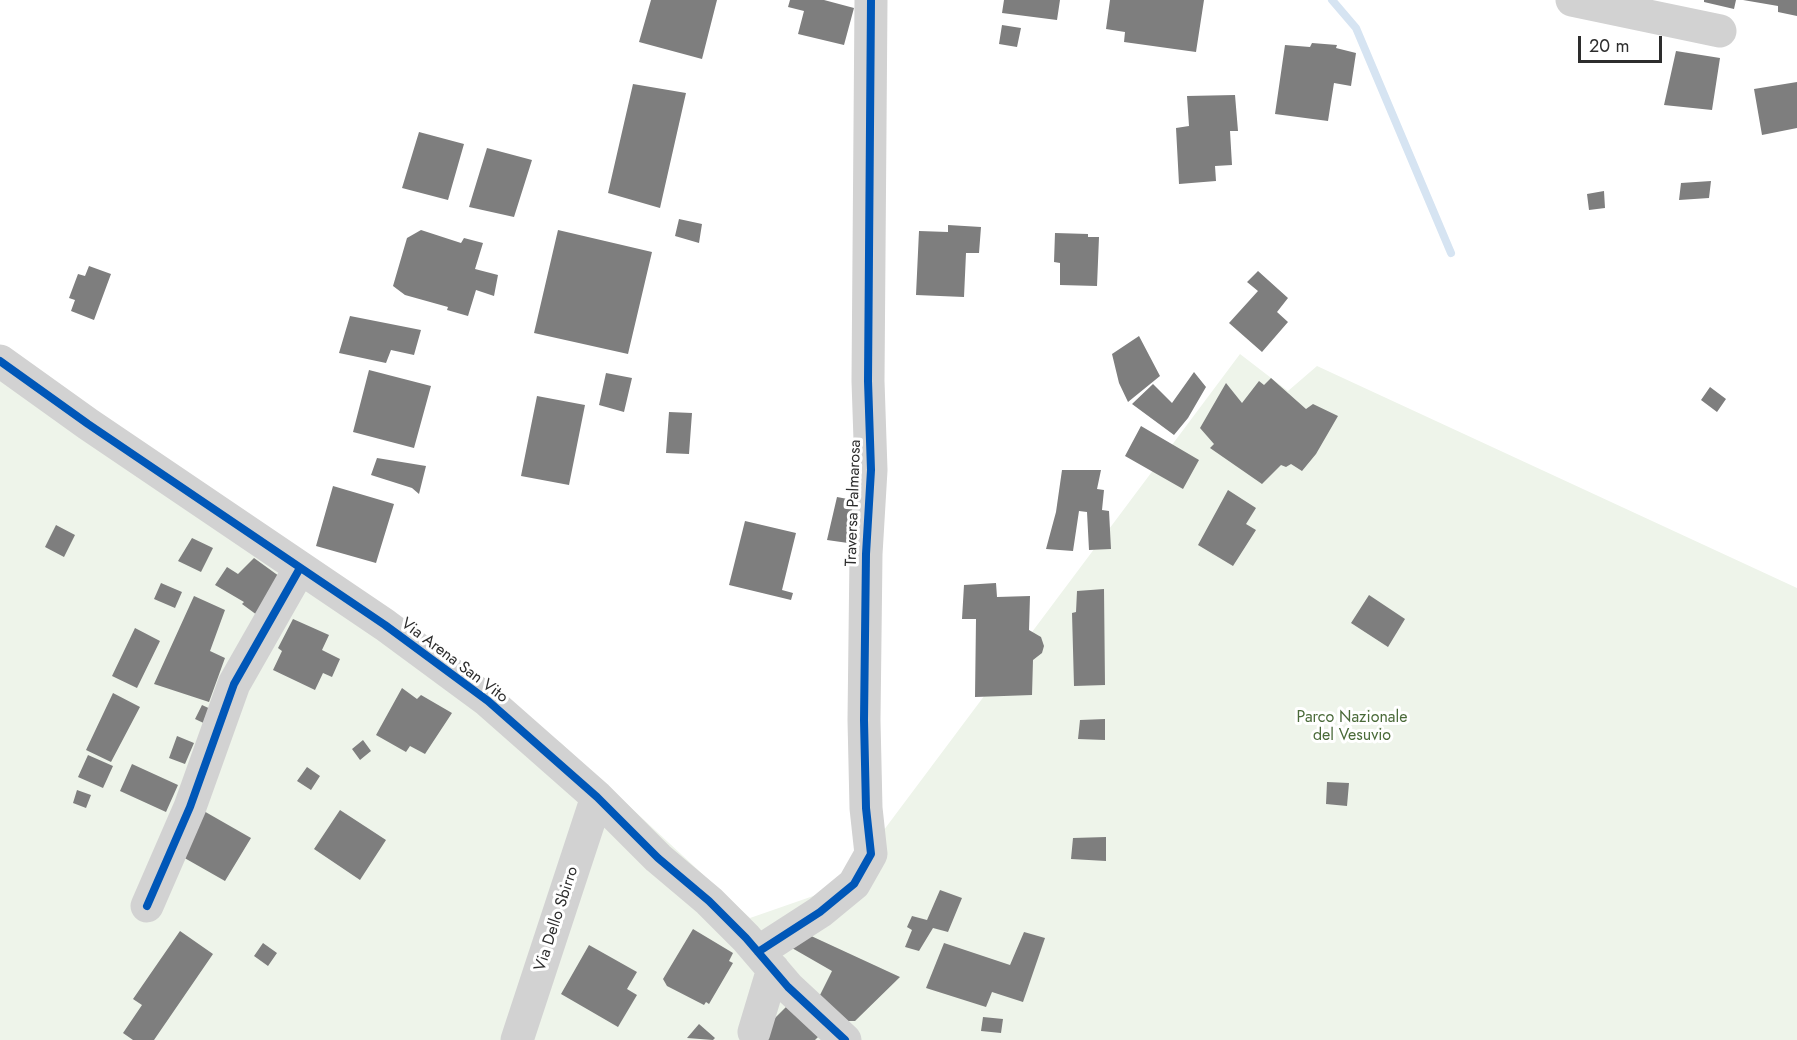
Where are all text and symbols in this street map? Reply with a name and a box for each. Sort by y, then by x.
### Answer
scale bar [1581,24,1665,62]
text: 20 m [1589,33,1629,59]
street label: Traversa Palmarosa [842,439,866,567]
street label: Via Arena San Vito [397,614,511,708]
park label: Parco Nazionale del Vesuvio [1297,708,1407,746]
street label: Via Dello Sbirro [531,864,583,974]

